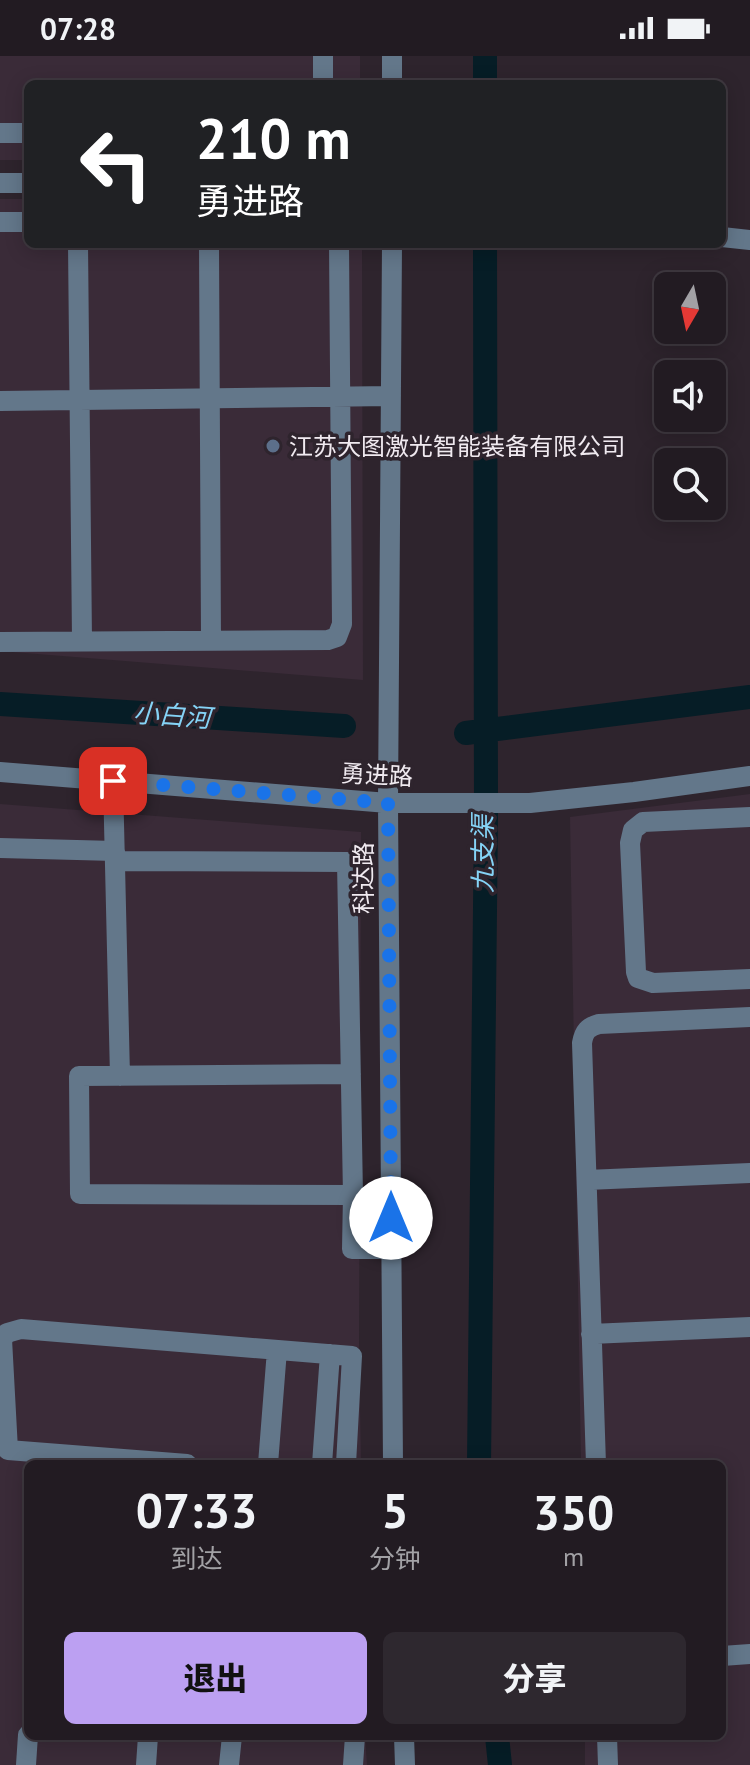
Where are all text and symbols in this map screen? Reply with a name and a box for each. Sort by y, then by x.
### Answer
text: 07:28 [40,9,116,48]
text: 210 m [196,102,351,174]
icon: left [64,112,168,216]
text: 勇进路 [196,177,304,224]
north arrow [654,272,726,344]
map controls [654,272,726,520]
button: sound [654,360,726,432]
place label: 江苏大图激光智能装备有限公司 [289,431,625,462]
marker: 江苏大图激光智能装备有限公司 [264,437,282,455]
button: search [654,448,726,520]
water label: 小白河 [132,696,217,735]
pin [79,747,147,815]
street label: 勇进路 [340,758,414,792]
icon: arrive [91,759,135,803]
water label: 九支渠 [466,811,499,893]
street label: 科达路 [348,842,379,914]
position arrow [349,1176,433,1260]
text: 07:33 [136,1479,257,1541]
text: 5 [381,1479,409,1541]
text: 350 [533,1481,614,1543]
text: m [563,1540,584,1573]
text: 到达 [171,1542,223,1575]
text: 分钟 [369,1542,421,1575]
button: 退出 [64,1632,367,1724]
button: 分享 [383,1632,686,1724]

